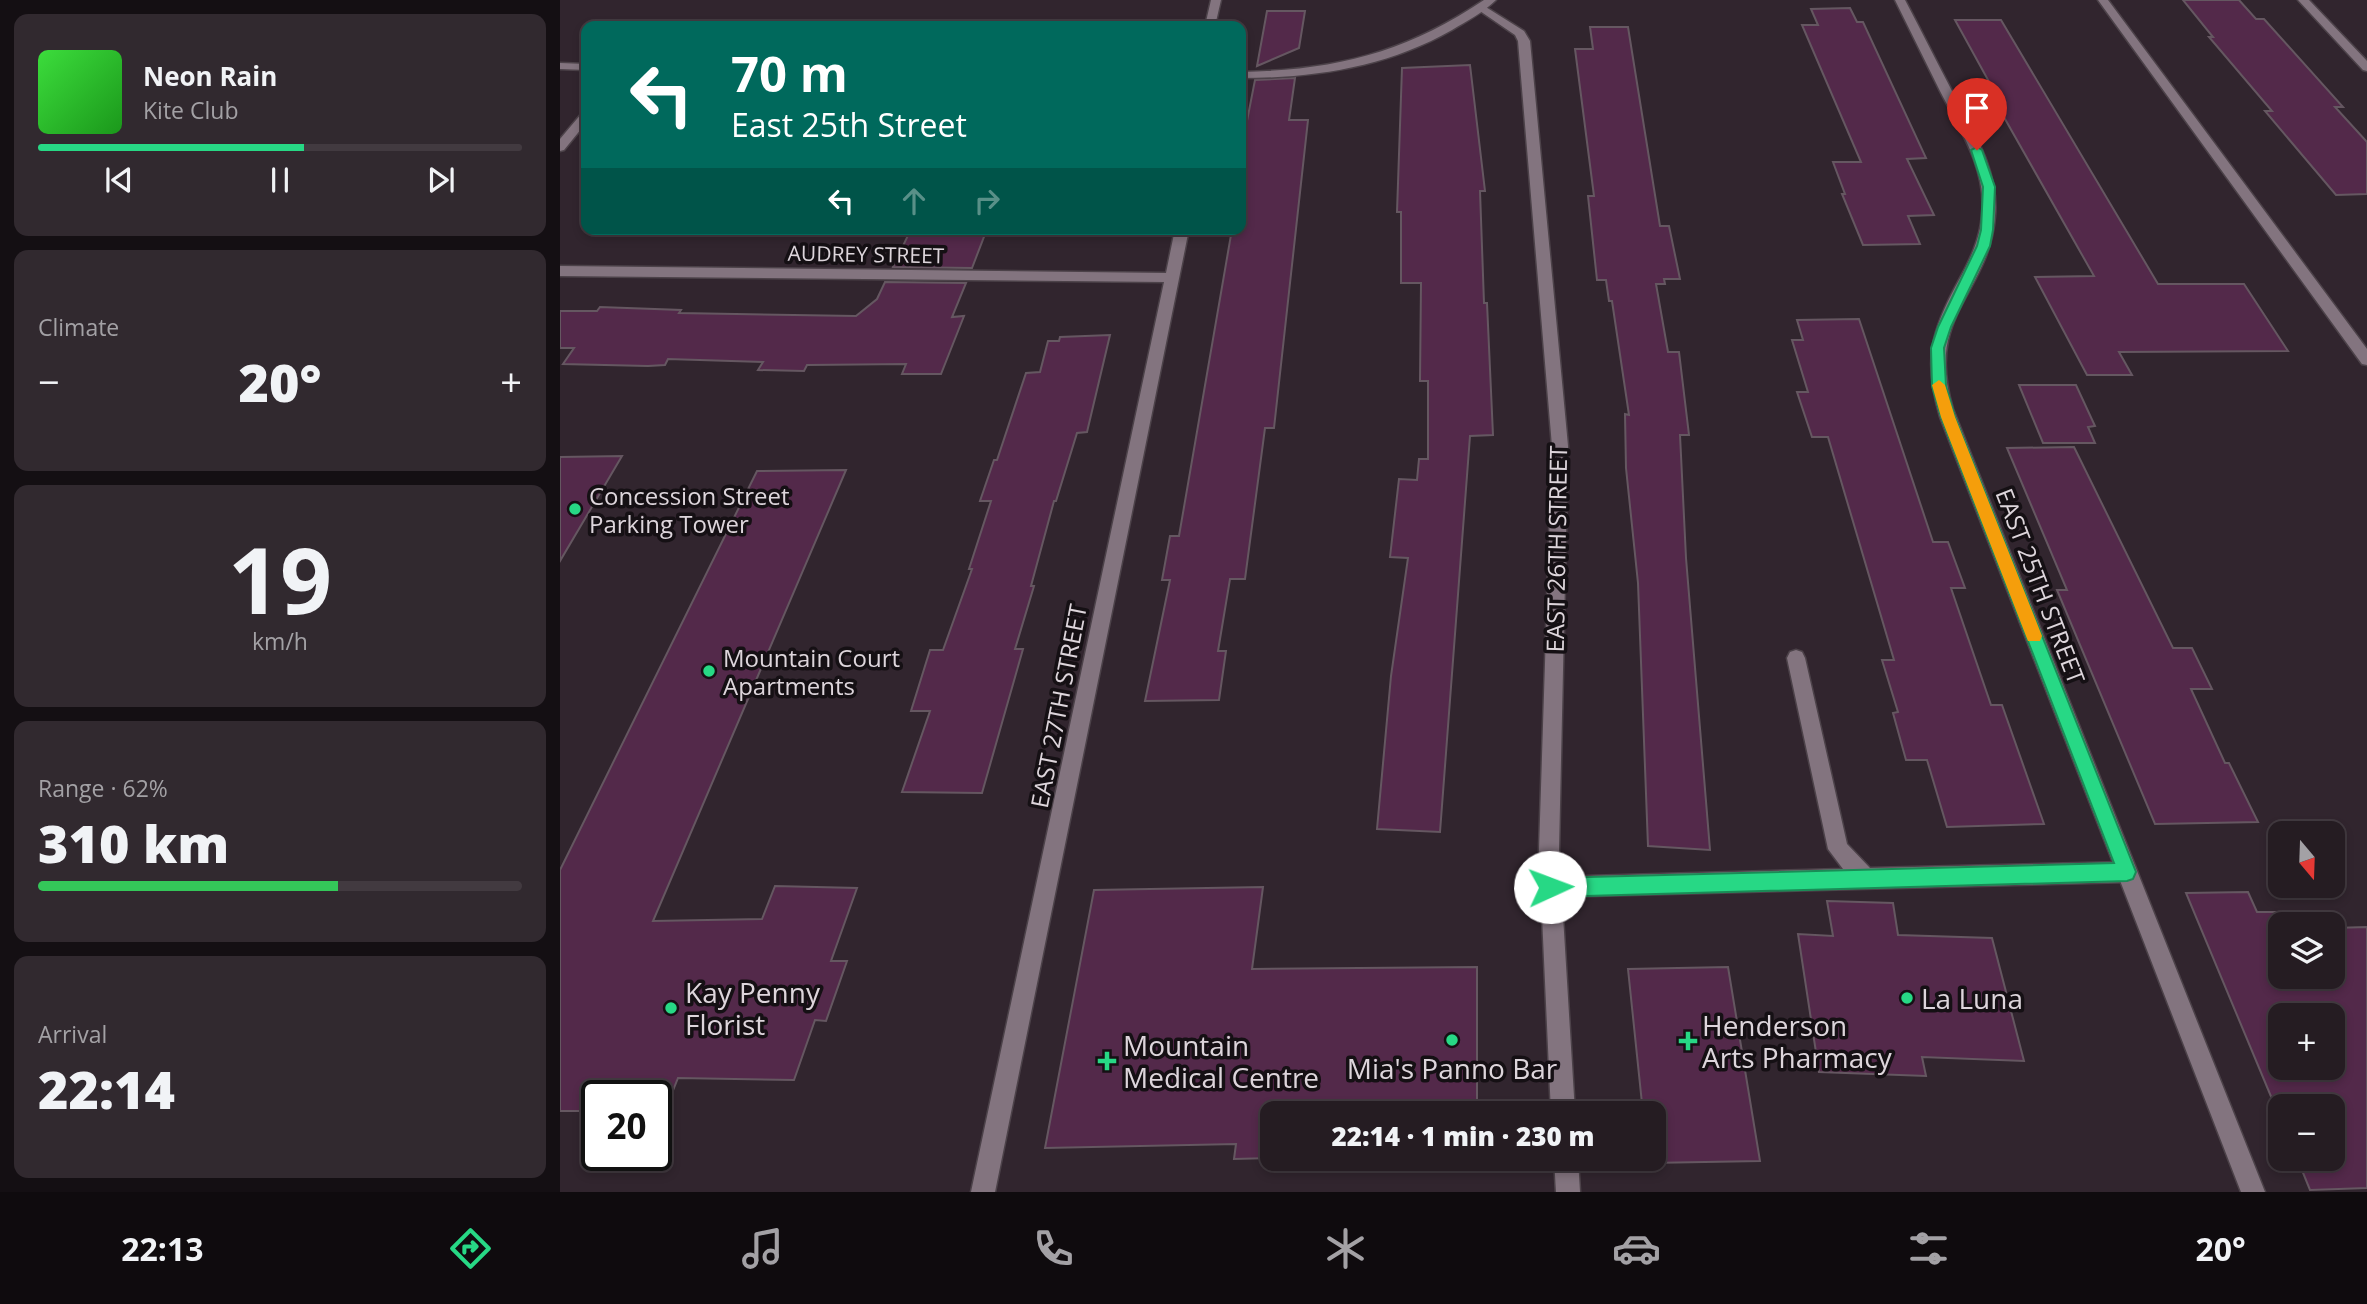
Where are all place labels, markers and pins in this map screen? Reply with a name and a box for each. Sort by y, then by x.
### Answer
pin [1947,78,2007,150]
place label: Concession Street Parking Tower [589,479,790,540]
marker: Concession Street Parking Tower [567,501,583,517]
place label: Mountain Court Apartments [723,641,900,702]
marker: Mountain Court Apartments [701,663,717,679]
place label: Kay Penny Florist [685,973,821,1043]
place label: La Luna [1921,979,2023,1017]
marker: La Luna [1899,990,1915,1006]
marker: Kay Penny Florist [663,1000,679,1016]
place label: Henderson Arts Pharmacy [1702,1006,1893,1076]
place label: Mountain Medical Centre [1123,1026,1319,1096]
marker: Mia's Panno Bar [1444,1032,1460,1048]
marker: Henderson Arts Pharmacy [1680,1033,1696,1049]
place label: Mia's Panno Bar [1347,1049,1558,1087]
marker: Mountain Medical Centre [1097,1051,1117,1071]

